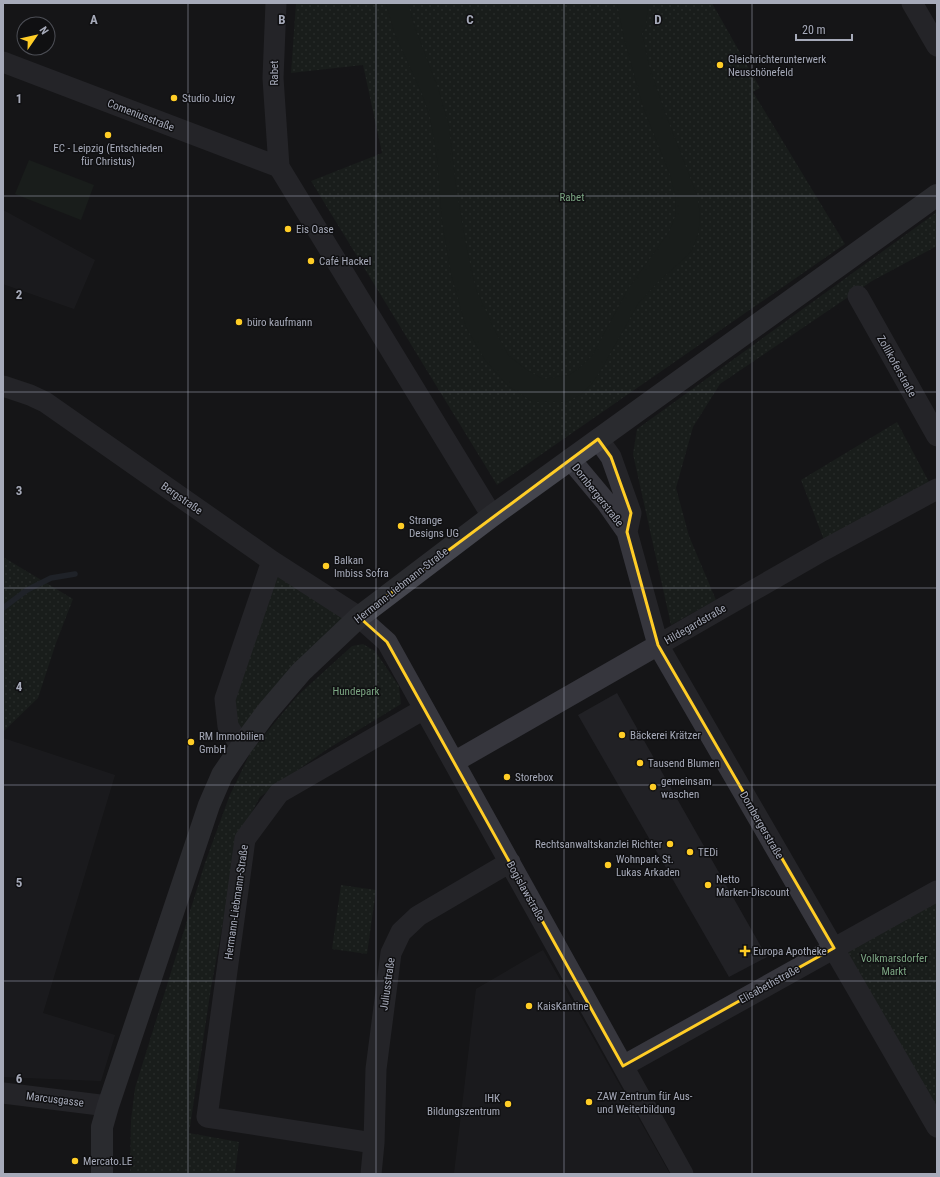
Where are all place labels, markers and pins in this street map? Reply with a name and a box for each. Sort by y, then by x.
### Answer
place label: Gleichrichterunterwerk Neuschönefeld [728,53,826,79]
marker: Gleichrichterunterwerk Neuschönefeld [715,60,725,70]
place label: Studio Juicy [182,92,236,105]
marker: Studio Juicy [169,93,179,103]
marker: EC - Leipzig (Entschieden für Christus) [103,130,113,140]
place label: EC - Leipzig (Entschieden für Christus) [53,142,163,168]
place label: Eis Oase [296,223,334,236]
marker: Eis Oase [283,224,293,234]
place label: Café Hackel [319,255,371,268]
marker: Café Hackel [306,256,316,266]
place label: büro kaufmann [247,316,312,329]
marker: büro kaufmann [234,317,244,327]
place label: Strange Designs UG [409,514,459,540]
marker: Strange Designs UG [396,521,406,531]
place label: Balkan Imbiss Sofra [334,554,389,580]
marker: Balkan Imbiss Sofra [321,561,331,571]
place label: Bäckerei Krätzer [630,729,701,742]
place label: RM Immobilien GmbH [199,730,264,756]
marker: Bäckerei Krätzer [617,730,627,740]
marker: RM Immobilien GmbH [186,737,196,747]
place label: Tausend Blumen [648,757,720,770]
marker: Tausend Blumen [635,758,645,768]
place label: Storebox [515,771,554,784]
marker: Storebox [502,772,512,782]
place label: gemeinsam waschen [661,775,711,801]
marker: gemeinsam waschen [648,782,658,792]
place label: Rechtsanwaltskanzlei Richter [535,838,663,851]
marker: Rechtsanwaltskanzlei Richter [665,839,675,849]
place label: TEDi [698,846,718,859]
marker: TEDi [685,847,695,857]
place label: Wohnpark St. Lukas Arkaden [616,853,680,879]
marker: Wohnpark St. Lukas Arkaden [603,860,613,870]
place label: Netto Marken-Discount [716,873,789,899]
marker: Netto Marken-Discount [703,880,713,890]
place label: Europa Apotheke [753,945,827,958]
marker: Europa Apotheke [740,946,750,956]
place label: KaisKantine [537,1000,589,1013]
marker: KaisKantine [524,1001,534,1011]
place label: ZAW Zentrum für Aus- und Weiterbildung [597,1090,693,1116]
place label: IHK Bildungszentrum [427,1092,500,1118]
marker: ZAW Zentrum für Aus- und Weiterbildung [584,1097,594,1107]
marker: IHK Bildungszentrum [503,1099,513,1109]
place label: Mercato.LE [83,1155,133,1168]
marker: Mercato.LE [70,1156,80,1166]

